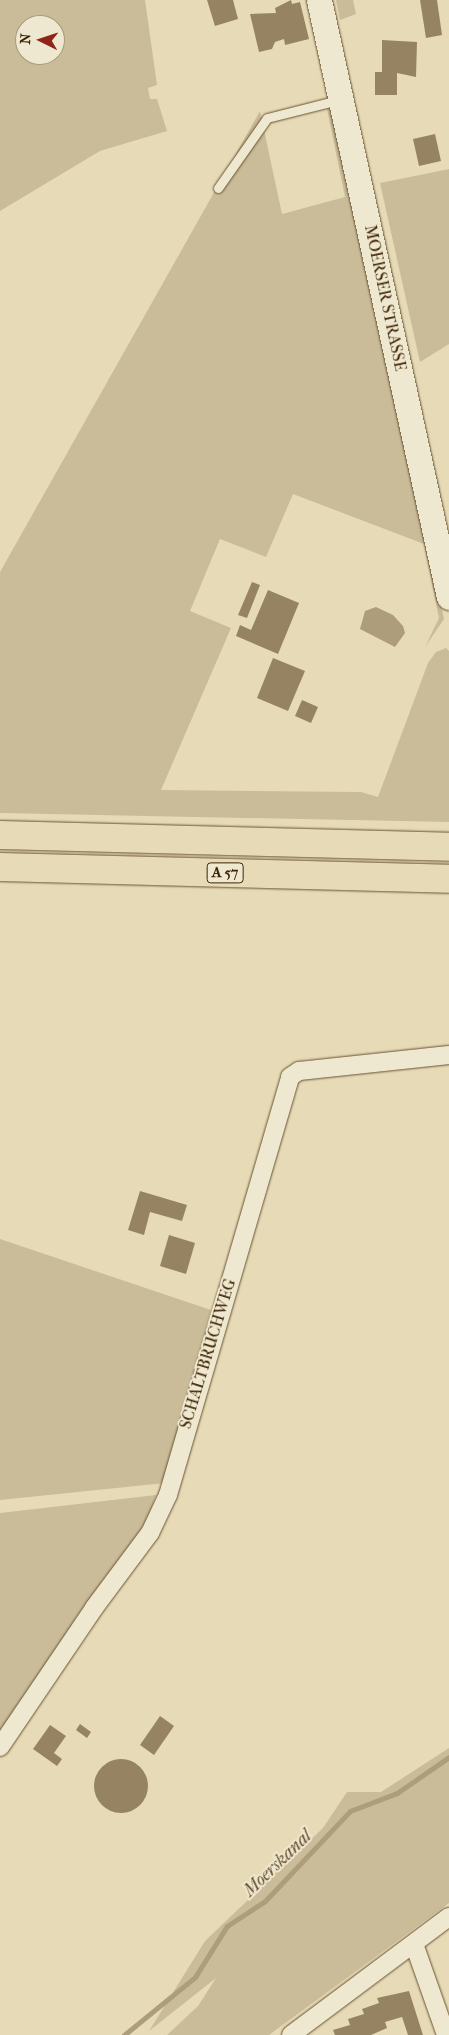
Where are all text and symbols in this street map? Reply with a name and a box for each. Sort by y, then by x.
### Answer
north arrow [15,15,65,65]
text: N [17,33,34,45]
street label: MOERSER STRASSE [360,223,410,373]
road number: A 57 [206,860,244,886]
street label: SCHALTBRUCHWEG [176,1277,240,1431]
water label: Moerskanal [239,1826,317,1902]

